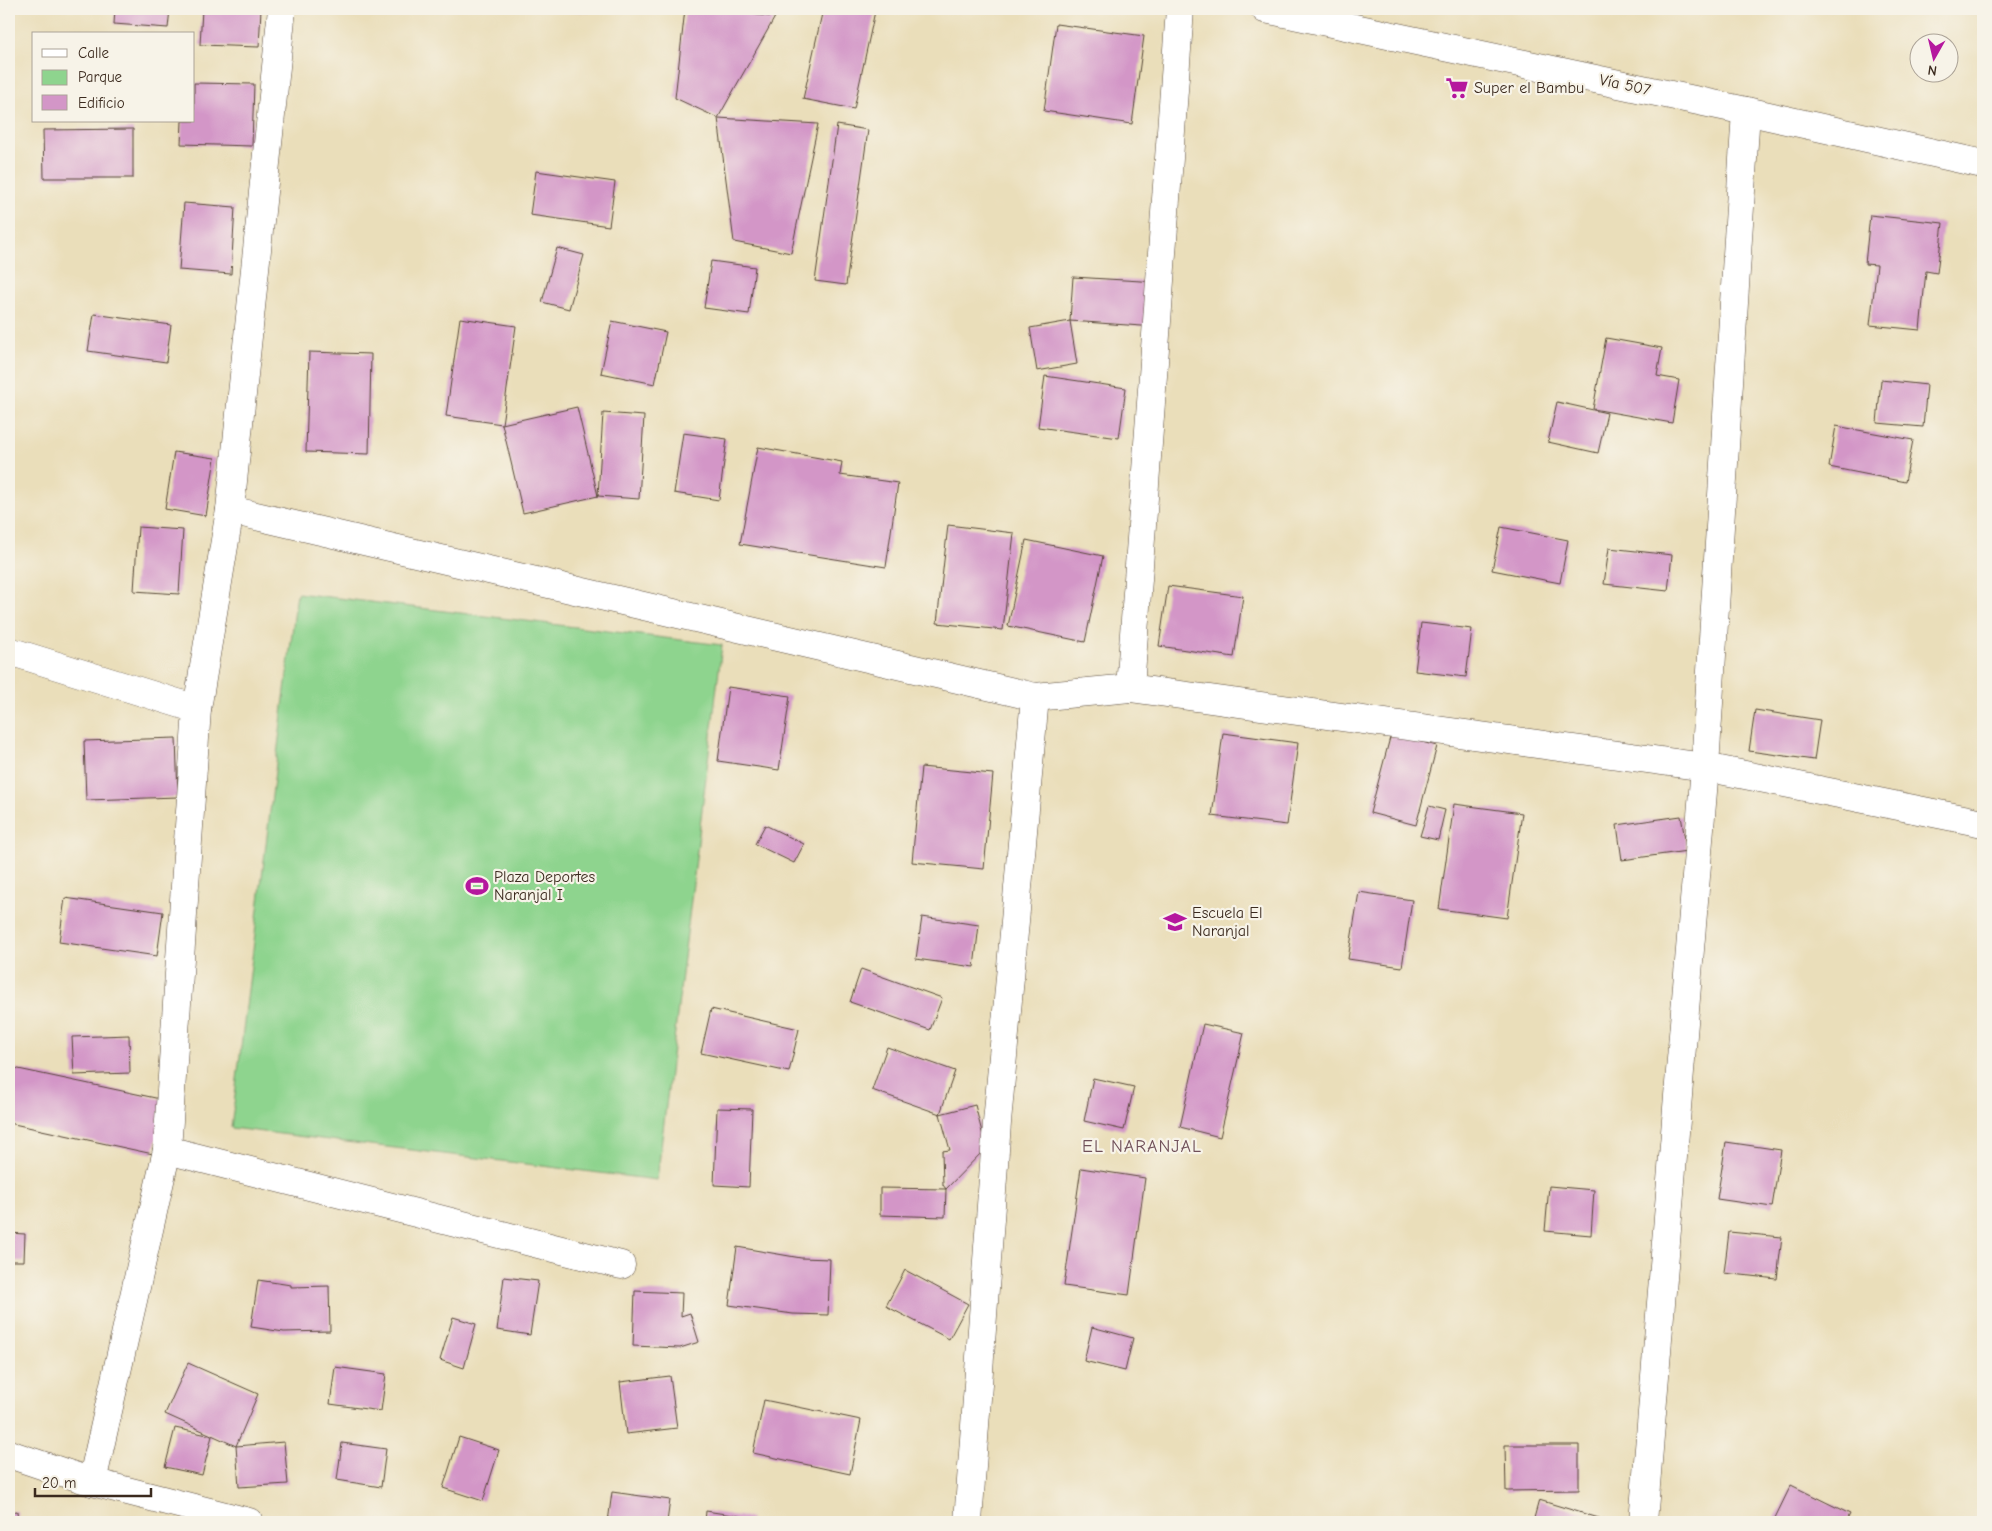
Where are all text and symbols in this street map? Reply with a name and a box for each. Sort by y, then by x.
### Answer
legend [32,32,195,122]
north arrow [1910,32,1960,82]
text: Calle [78,44,110,62]
text: N [1927,61,1938,79]
text: Parque [78,68,123,86]
street label: Vía 507 [1598,71,1653,99]
supermarket icon: Super el Bambu [1444,75,1470,101]
place label: Super el Bambu [1474,79,1584,97]
text: Edificio [78,94,125,112]
place label: Plaza Deportes Naranjal I [494,868,595,904]
sports icon: Plaza Deportes Naranjal I [464,873,490,899]
place label: Escuela El Naranjal [1192,904,1262,940]
school or university icon: Escuela El Naranjal [1162,909,1188,935]
district label: EL NARANJAL [1082,1136,1202,1157]
scale bar [35,1466,151,1498]
text: 20 m [42,1474,76,1492]

